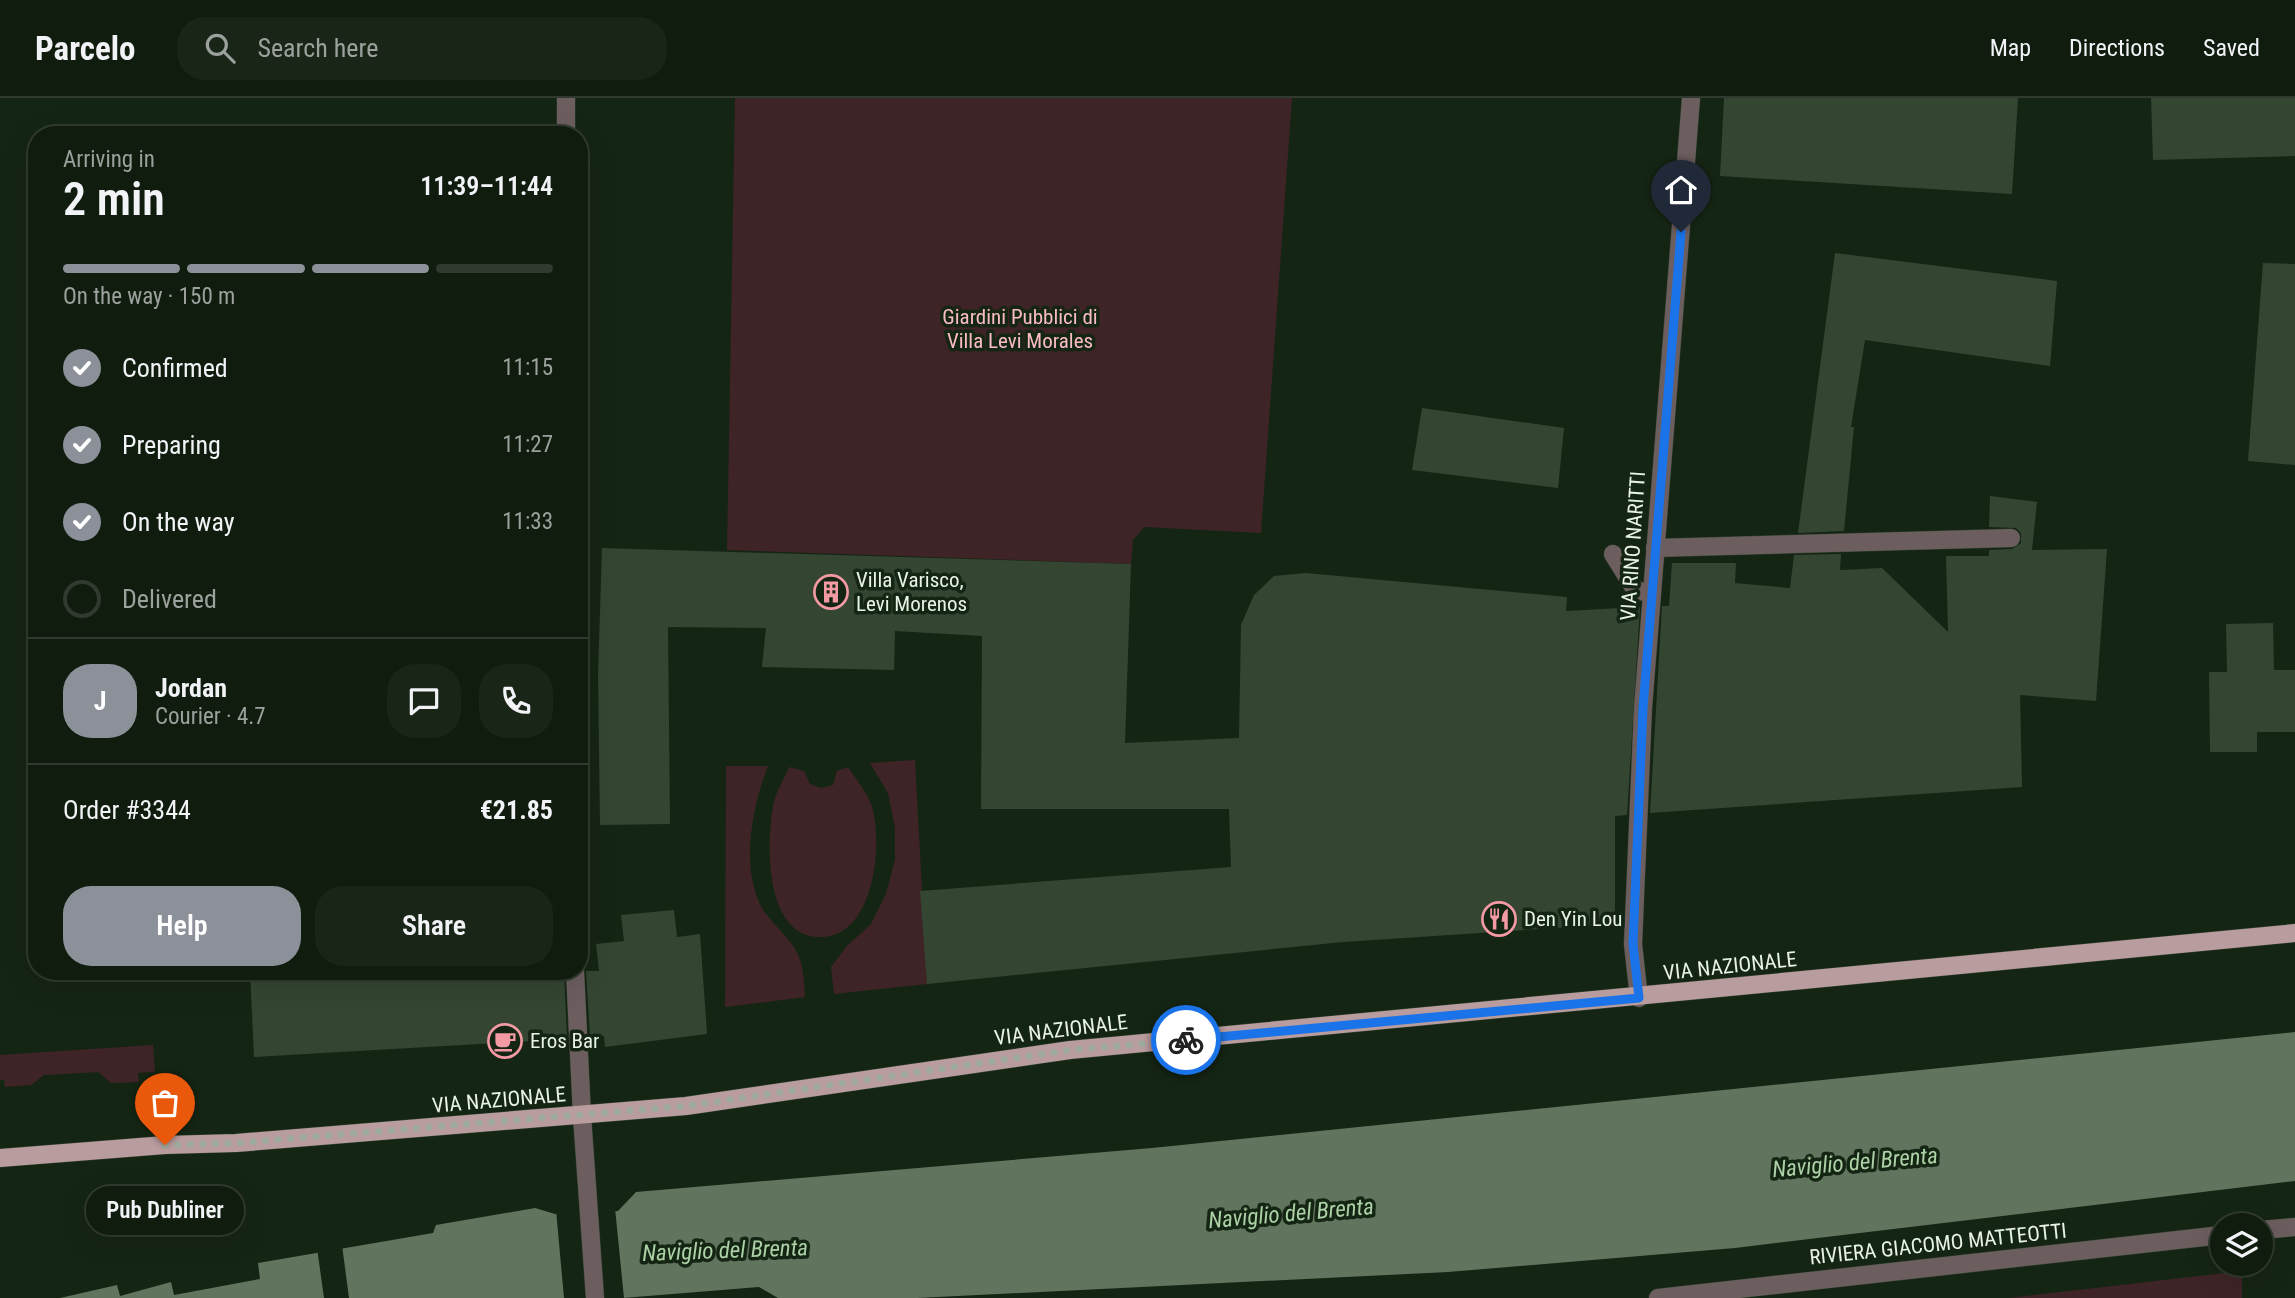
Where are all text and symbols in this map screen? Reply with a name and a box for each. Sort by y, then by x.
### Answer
search box [177,17,667,80]
text: Parcelo [35,29,135,68]
icon: search [201,29,239,67]
text: Search here [257,33,378,63]
text: Map [1990,34,2031,62]
text: Directions [2069,34,2165,62]
text: Saved [2203,34,2260,62]
text: Arriving in [63,146,155,173]
pin [1651,160,1711,232]
text: 11:39–11:44 [420,171,553,201]
icon: home [1662,171,1700,209]
text: 2 min [63,172,165,226]
text: On the way · 150 m [63,283,235,310]
park label: Giardini Pubblici di Villa Levi Morales [942,305,1098,353]
icon: check [63,349,101,387]
text: Confirmed [122,353,228,383]
text: 11:15 [502,354,553,381]
icon: check [63,426,101,464]
text: Preparing [122,430,221,460]
text: 11:27 [502,431,553,458]
street label: VIA RINO NARITTI [1616,471,1650,621]
icon: check [63,503,101,541]
text: On the way [122,507,235,537]
text: 11:33 [502,508,553,535]
place label: Villa Varisco, Levi Morenos [856,568,967,616]
building icon: Villa Varisco, Levi Morenos [812,573,850,611]
text: Delivered [122,584,217,614]
button: chat [387,664,461,738]
button: phone [479,664,553,738]
text: Jordan [155,673,227,703]
text: J [94,686,106,716]
text: Courier · 4.7 [155,703,266,730]
text: Order #3344 [63,795,191,825]
text: €21.85 [480,795,553,825]
button: Help [63,886,301,966]
button: Share [315,886,553,966]
restaurant icon: Den Yin Lou [1480,900,1518,938]
place label: Den Yin Lou [1524,907,1622,931]
street label: VIA NAZIONALE [1662,947,1798,985]
courier [1151,1005,1221,1075]
street label: VIA NAZIONALE [993,1010,1129,1050]
icon: bike [1167,1021,1205,1059]
cafe icon: Eros Bar [486,1022,524,1060]
place label: Eros Bar [530,1029,600,1053]
pin [135,1073,195,1145]
street label: VIA NAZIONALE [431,1082,567,1118]
icon: bag [146,1084,184,1122]
water label: Naviglio del Brenta [1771,1142,1939,1183]
callout: Pub Dubliner [86,1187,244,1236]
water label: Naviglio del Brenta [1207,1193,1375,1234]
text: Pub Dubliner [106,1197,224,1224]
map controls [2210,1213,2273,1276]
button: layers [2210,1213,2273,1276]
street label: RIVIERA GIACOMO MATTEOTTI [1808,1219,2068,1269]
water label: Naviglio del Brenta [642,1234,808,1267]

